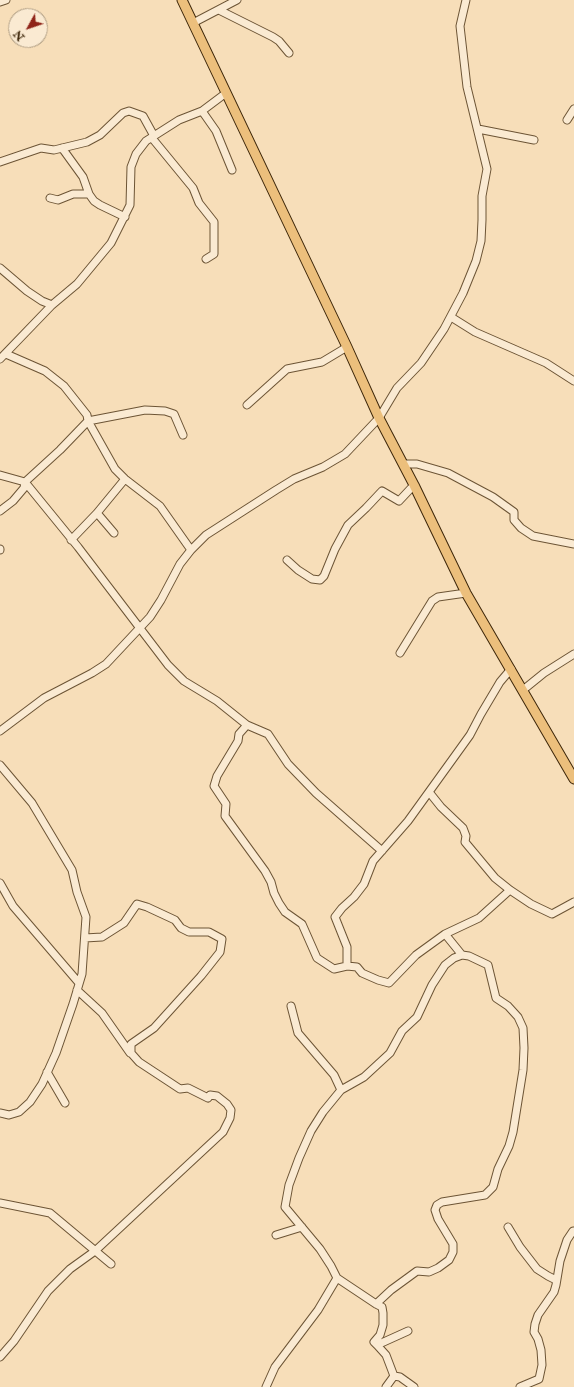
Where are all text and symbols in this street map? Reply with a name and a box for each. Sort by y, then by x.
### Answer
north arrow [8,8,48,48]
text: N [11,27,27,43]

